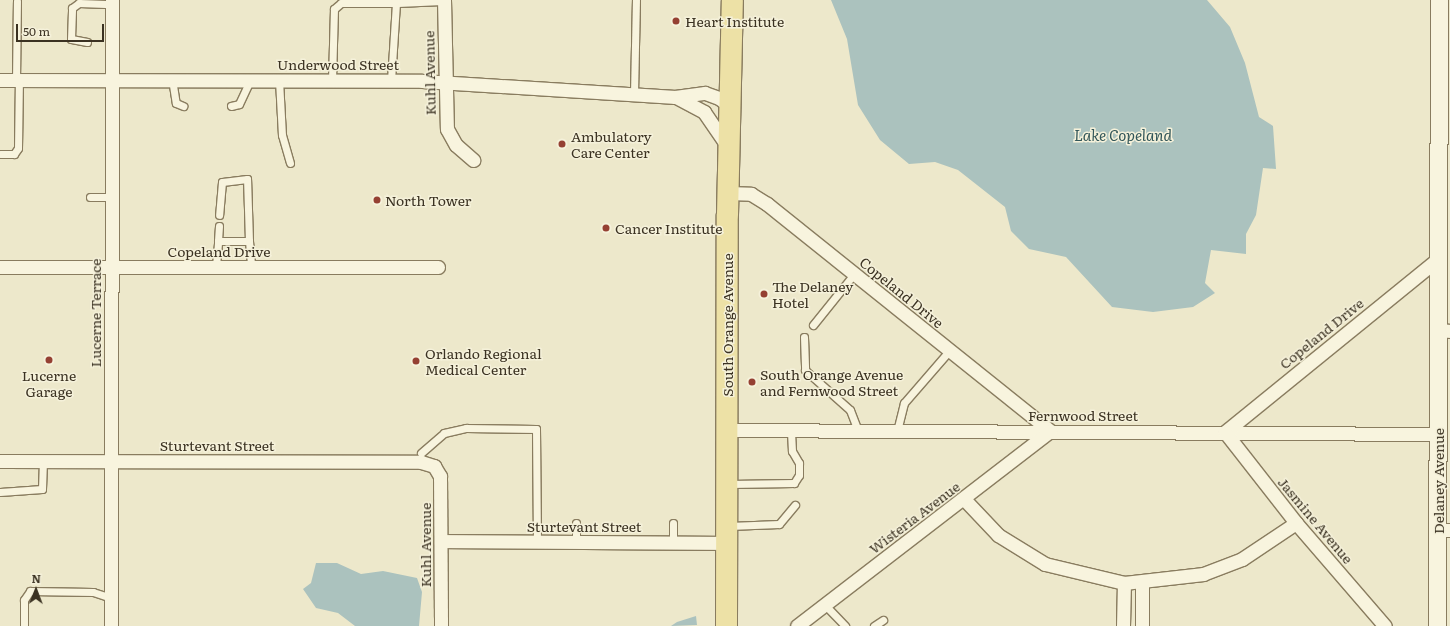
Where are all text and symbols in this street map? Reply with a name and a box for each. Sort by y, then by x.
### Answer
place label: Heart Institute [685,13,784,29]
marker: Heart Institute [670,15,682,27]
scale bar [18,16,106,42]
text: 50 m [23,22,50,40]
street label: Kuhl Avenue [420,31,438,115]
street label: Underwood Street [277,56,399,72]
water label: Lake Copeland [1074,126,1172,144]
place label: Ambulatory Care Center [571,128,652,160]
marker: Ambulatory Care Center [556,138,568,150]
place label: North Tower [385,192,471,208]
marker: North Tower [372,195,382,205]
place label: Cancer Institute [615,220,722,236]
marker: Cancer Institute [600,222,612,234]
street label: Copeland Drive [168,243,270,259]
street label: South Orange Avenue [719,253,735,397]
street label: Copeland Drive [857,253,947,331]
street label: Lucerne Terrace [87,259,103,367]
place label: The Delaney Hotel [772,278,853,310]
marker: The Delaney Hotel [759,289,769,299]
street label: Copeland Drive [1276,294,1366,372]
place label: Orlando Regional Medical Center [425,345,542,378]
marker: Lucerne Garage [44,355,54,365]
marker: Orlando Regional Medical Center [410,355,422,367]
place label: South Orange Avenue and Fernwood Street [760,366,903,398]
place label: Lucerne Garage [22,367,76,400]
marker: South Orange Avenue and Fernwood Street [747,377,757,387]
street label: Fernwood Street [1028,407,1138,423]
street label: Delaney Avenue [1430,428,1446,534]
street label: Sturtevant Street [160,437,274,453]
street label: Jasmine Avenue [1275,473,1357,567]
street label: Wisteria Avenue [865,477,963,557]
street label: Kuhl Avenue [417,503,433,587]
street label: Sturtevant Street [527,518,641,534]
north arrow [16,570,56,610]
text: N [31,570,41,586]

